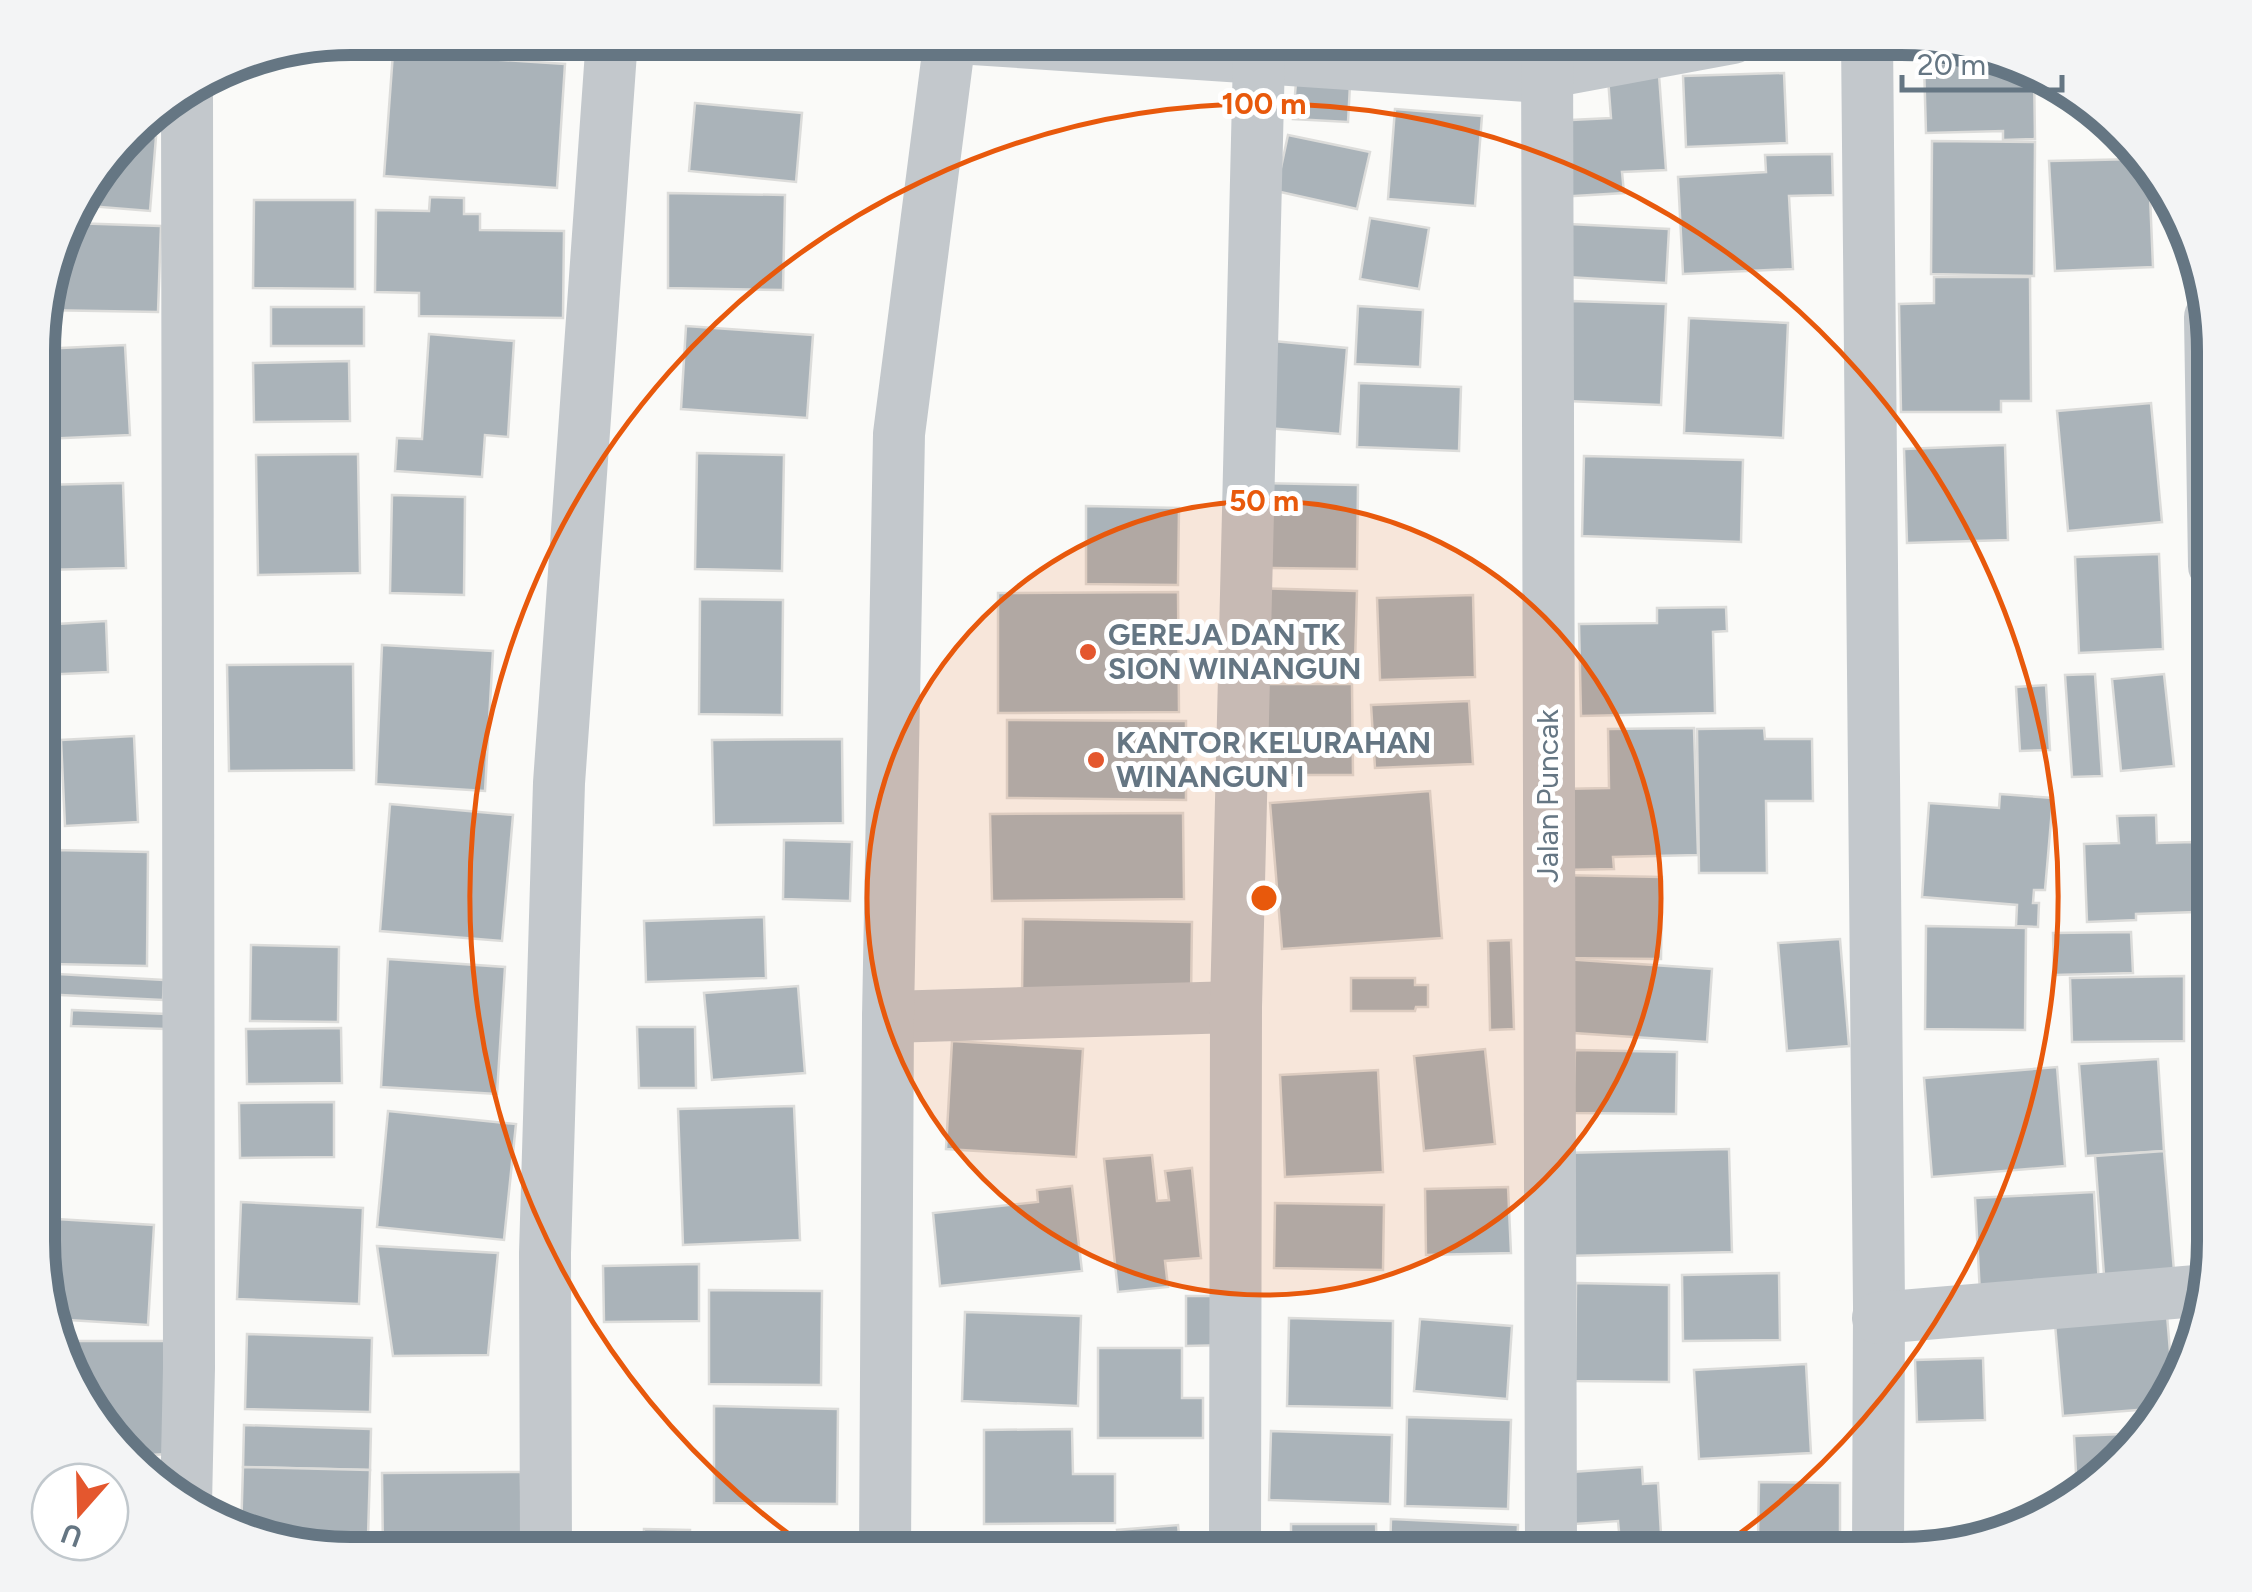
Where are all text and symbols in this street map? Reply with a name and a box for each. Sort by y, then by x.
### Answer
scale bar [1902,30,2062,92]
text: 20 m [1917,46,1986,83]
text: 100 m [1222,85,1306,122]
text: 50 m [1229,482,1299,519]
place label: GEREJA DAN TK SION WINANGUN [1108,616,1361,687]
marker: GEREJA DAN TK SION WINANGUN [1077,641,1099,663]
street label: Jalan Puncak [1529,709,1566,883]
place label: KANTOR KELURAHAN WINANGUN I [1116,724,1431,795]
marker: KANTOR KELURAHAN WINANGUN I [1085,749,1107,771]
centre of rings [1246,880,1282,916]
north arrow [30,1462,130,1562]
text: U [56,1516,87,1555]

